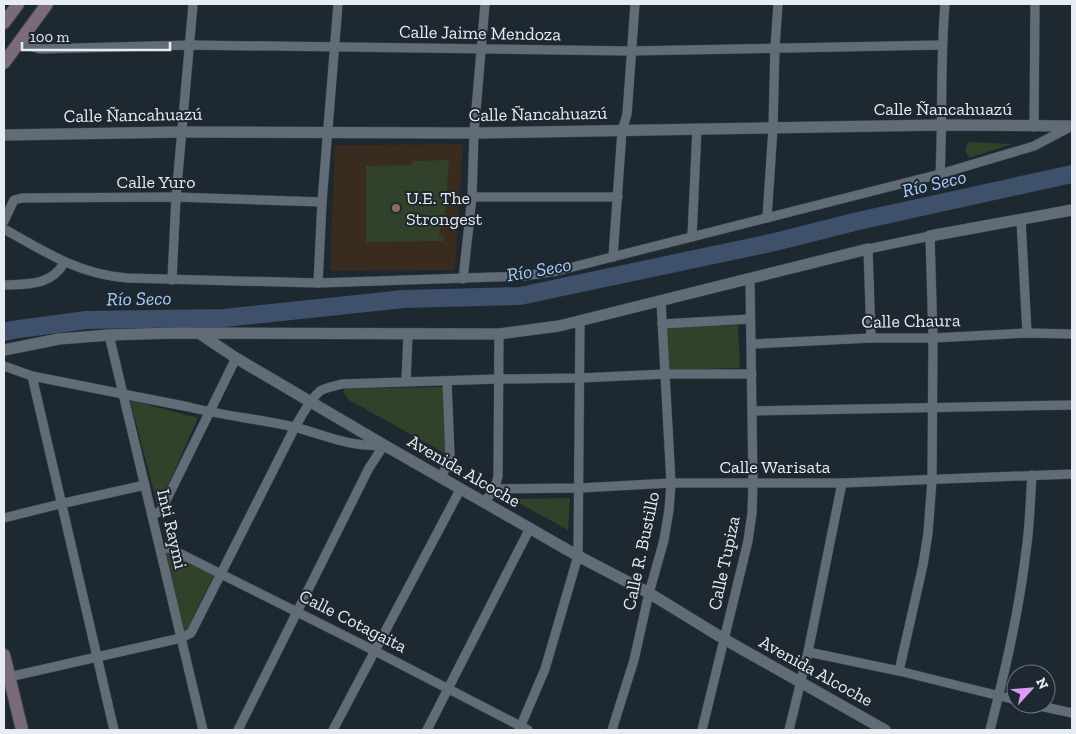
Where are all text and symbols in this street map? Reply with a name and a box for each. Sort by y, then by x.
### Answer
scale bar [22,20,170,52]
street label: Calle Jaime Mendoza [399,21,561,45]
text: 100 m [30,28,69,46]
street label: Calle Ñancahuazú [874,98,1012,120]
street label: Calle Ñancahuazú [468,102,608,126]
street label: Calle Ñancahuazú [63,103,203,127]
water label: Río Seco [900,165,968,202]
street label: Calle Yuro [117,171,195,193]
place label: U.E. The Strongest [406,187,483,230]
marker: U.E. The Strongest [390,202,402,214]
water label: Río Seco [505,253,573,286]
water label: Río Seco [106,286,172,311]
street label: Calle Chaura [861,309,961,333]
street label: Avenida Alcoche [404,430,524,512]
street label: Calle Warisata [719,456,831,478]
street label: Inti Raymi [152,487,192,571]
street label: Calle R. Bustillo [618,490,664,612]
street label: Calle Tupiza [703,514,745,612]
street label: Calle Cotagaita [296,584,411,658]
street label: Avenida Alcoche [755,631,877,711]
north arrow [1006,664,1056,714]
text: N [1032,675,1052,692]

